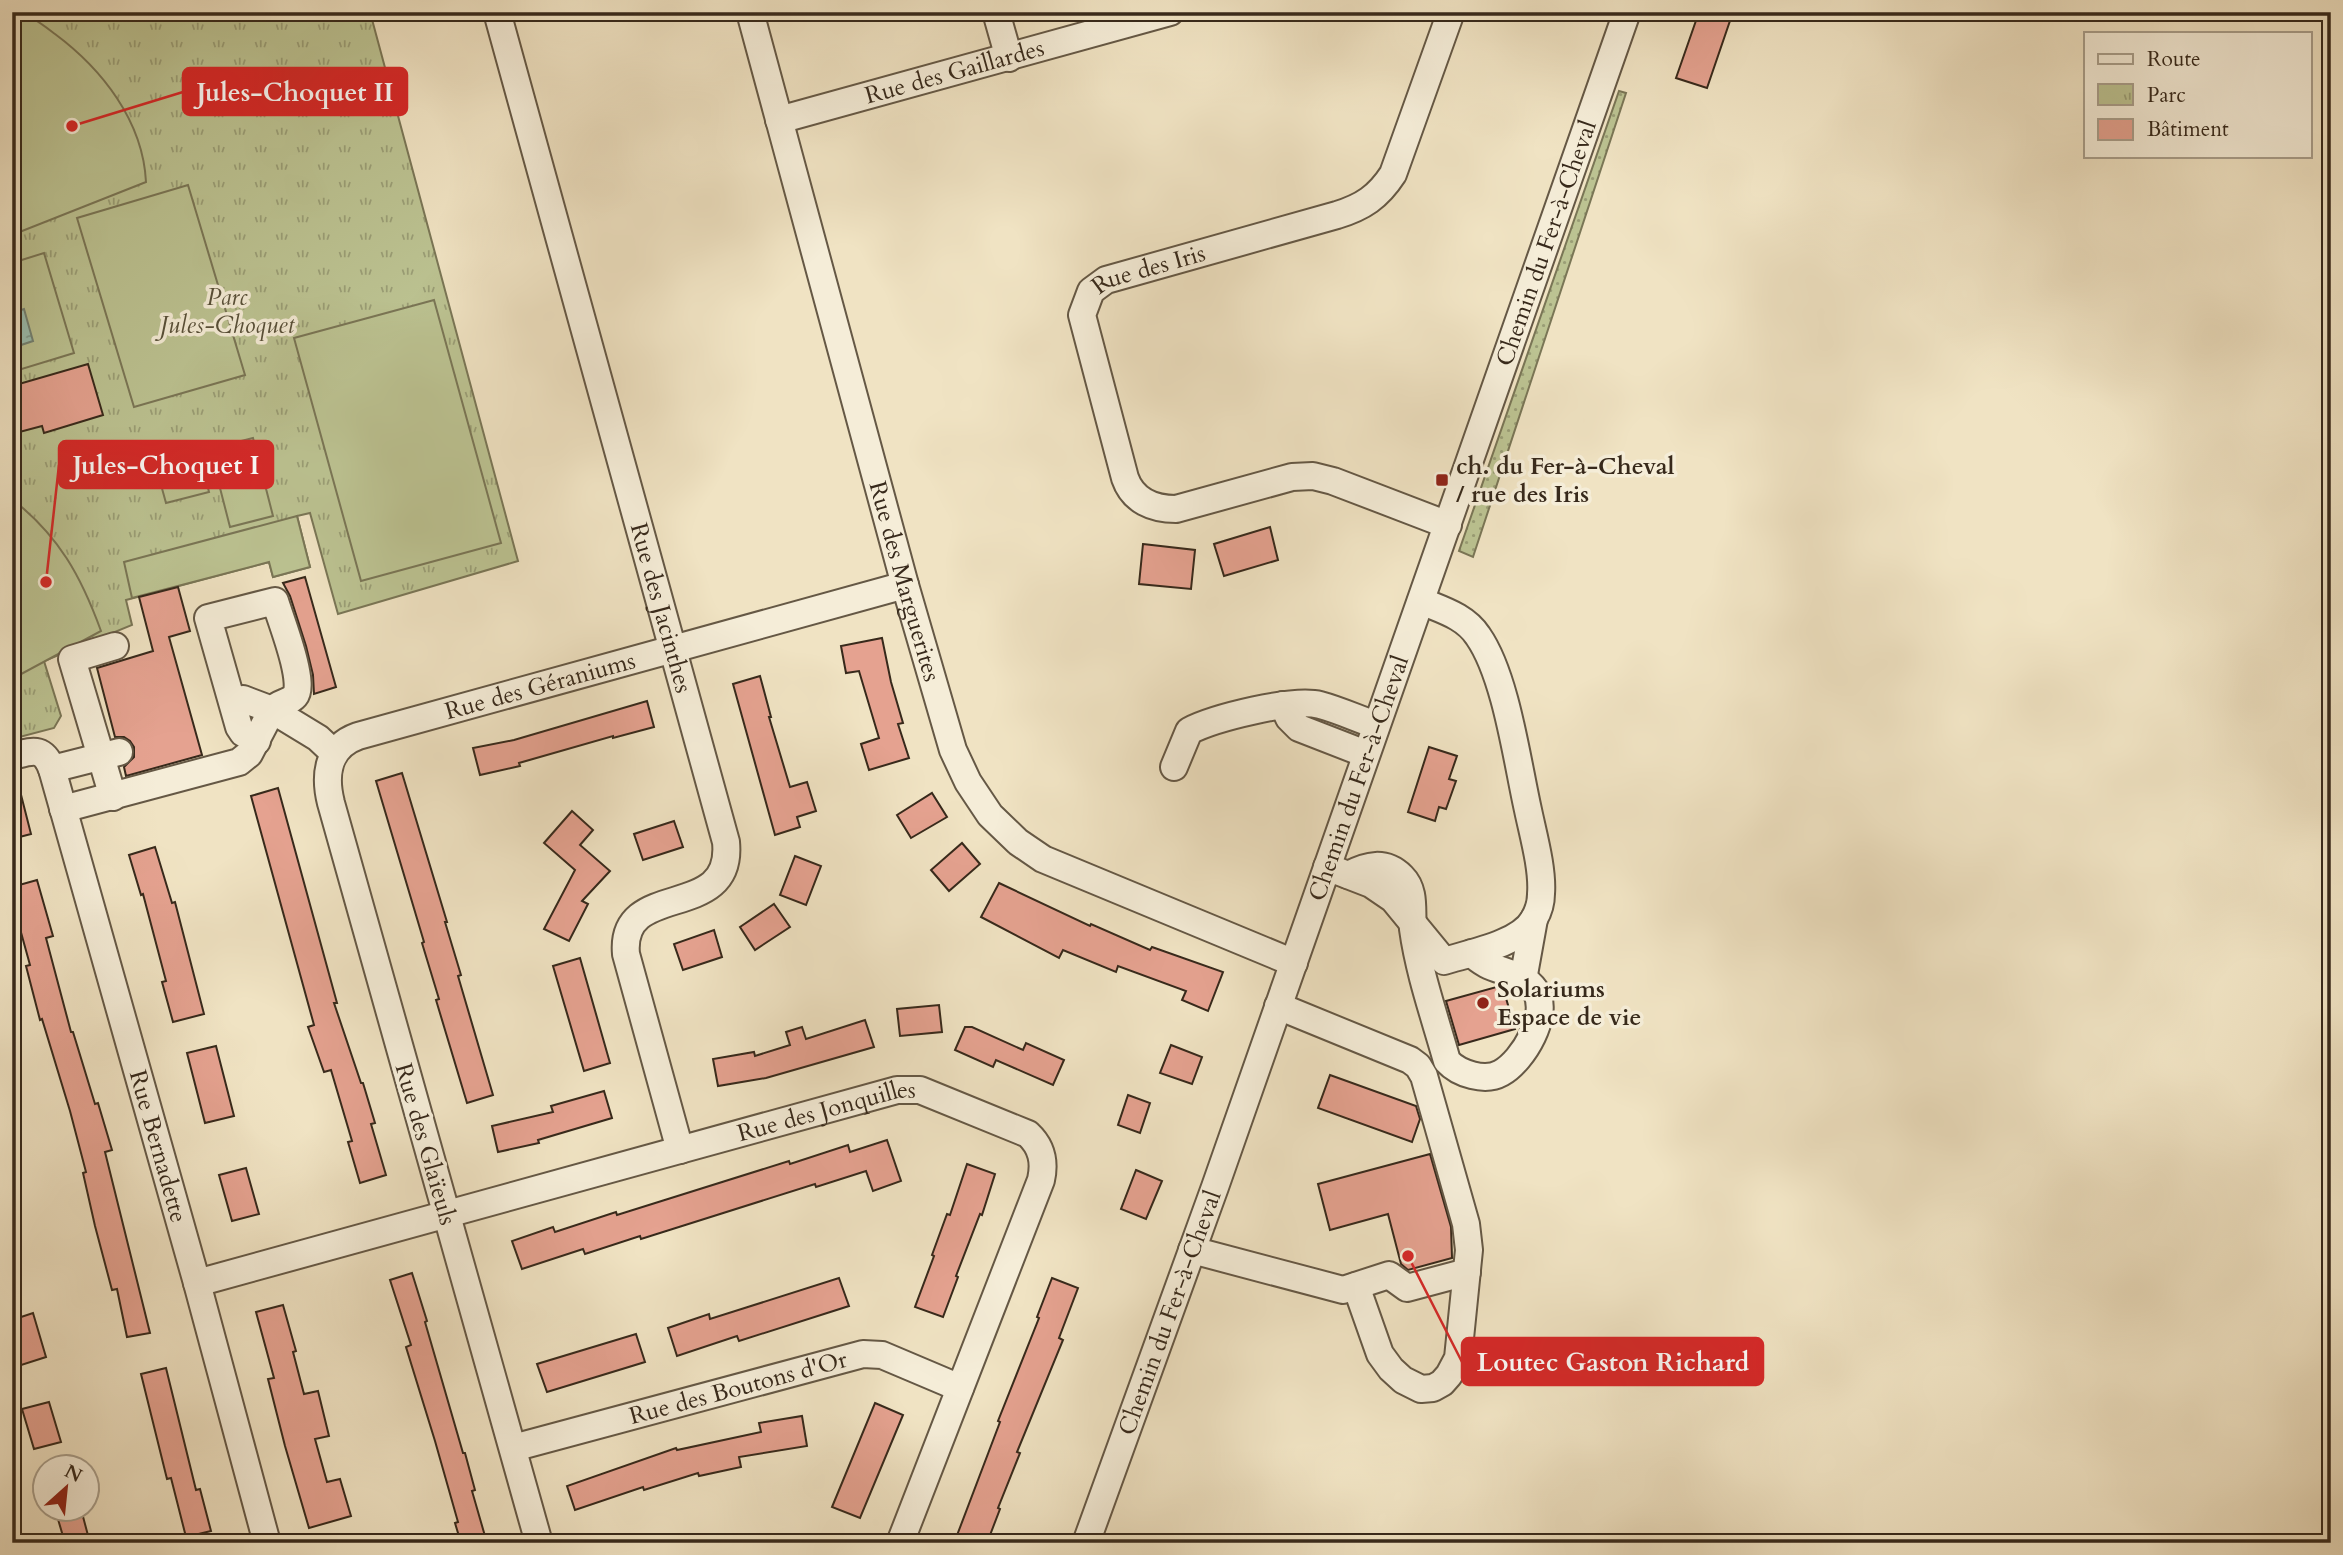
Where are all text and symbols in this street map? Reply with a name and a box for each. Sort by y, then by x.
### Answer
street label: Rue des Gaillardes [861,32,1048,112]
legend [2084,32,2312,158]
text: Route [2147,45,2201,74]
callout: Jules-Choquet II [183,68,407,115]
text: Jules-Choquet II [193,75,393,110]
text: Parc [2147,81,2186,110]
text: Bâtiment [2147,115,2229,144]
street label: Chemin du Fer-à-Cheval [1488,116,1605,370]
street label: Rue des Iris [1085,237,1209,302]
park label: Parc Jules-Choquet [155,281,295,342]
callout: Jules-Choquet I [59,441,273,488]
text: Jules-Choquet I [69,448,259,483]
place label: ch. du Fer-à-Cheval / rue des Iris [1456,450,1675,511]
marker: ch. du Fer-à-Cheval / rue des Iris [1434,472,1450,488]
street label: Rue des Marguerites [861,478,948,686]
street label: Rue des Jacinthes [622,519,700,697]
street label: Rue des Géraniums [441,644,639,728]
street label: Chemin du Fer-à-Cheval [1301,651,1417,906]
place label: Solariums Espace de vie [1497,973,1641,1034]
marker: Solariums Espace de vie [1475,995,1491,1011]
street label: Rue des Glaïeuls [387,1059,464,1229]
street label: Rue Bernadette [121,1066,195,1226]
street label: Rue des Jonquilles [734,1074,916,1150]
street label: Chemin du Fer-à-Cheval [1110,1186,1229,1440]
callout: Loutec Gaston Richard [1462,1338,1763,1385]
street label: Rue des Boutons d'Or [626,1343,851,1433]
text: Loutec Gaston Richard [1477,1345,1750,1380]
north arrow [32,1454,102,1524]
text: N [60,1458,87,1489]

